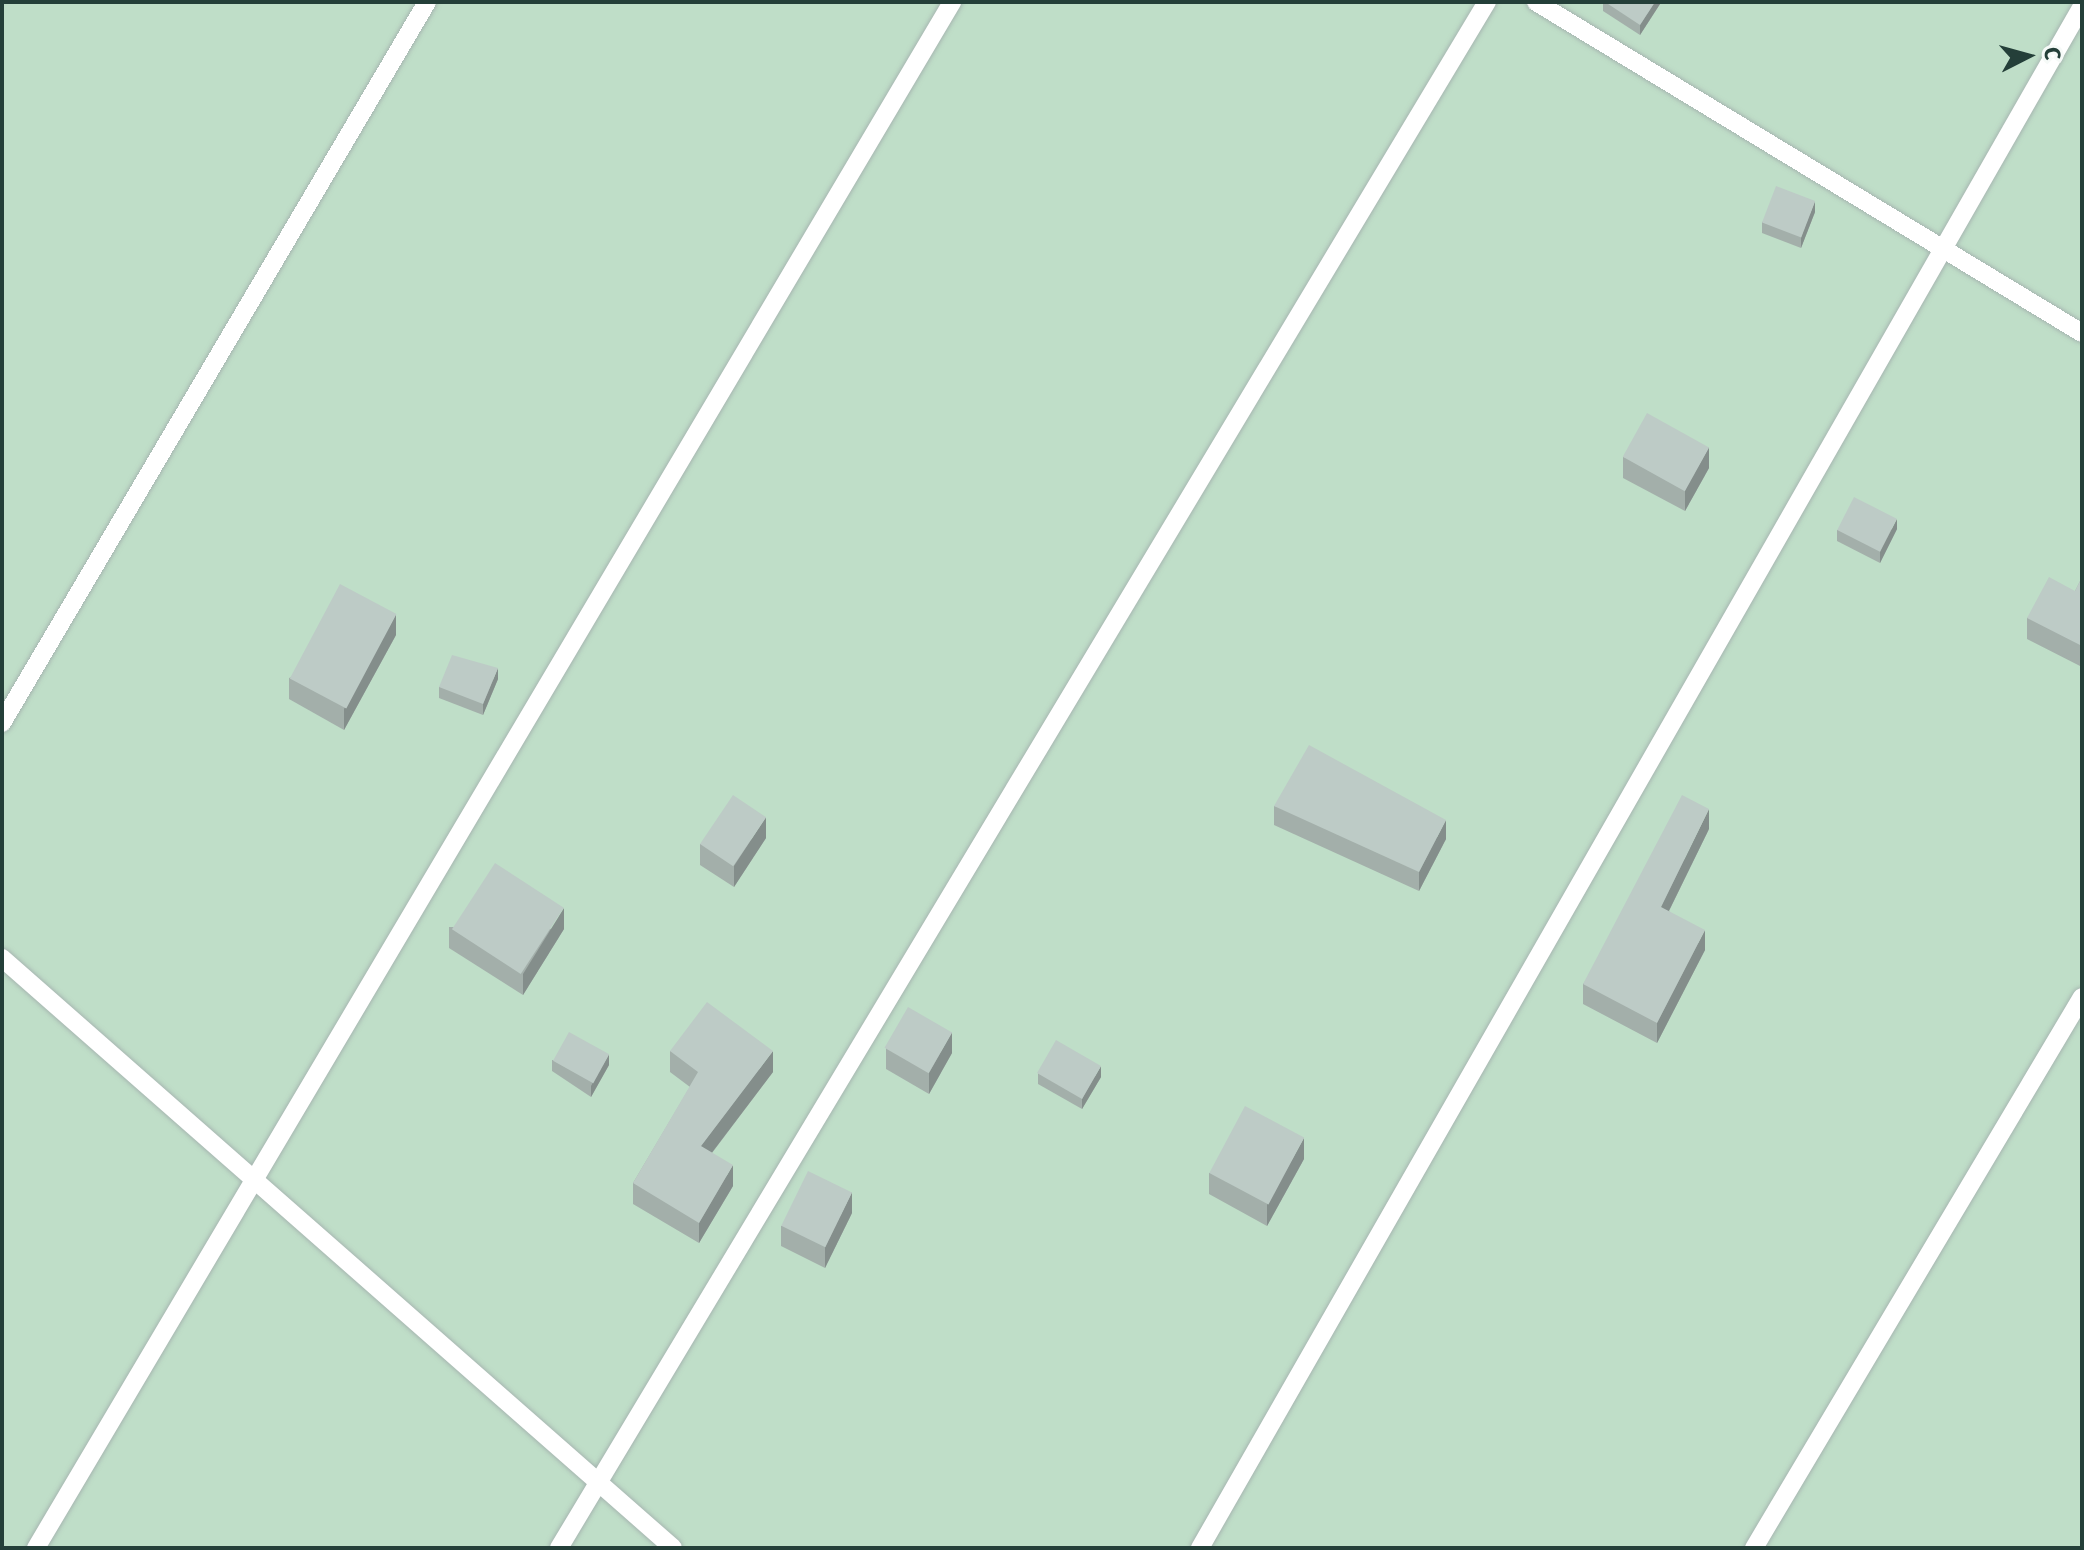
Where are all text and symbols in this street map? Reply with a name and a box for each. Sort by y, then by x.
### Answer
north arrow [1988,16,2068,96]
text: С [2038,46,2066,61]

